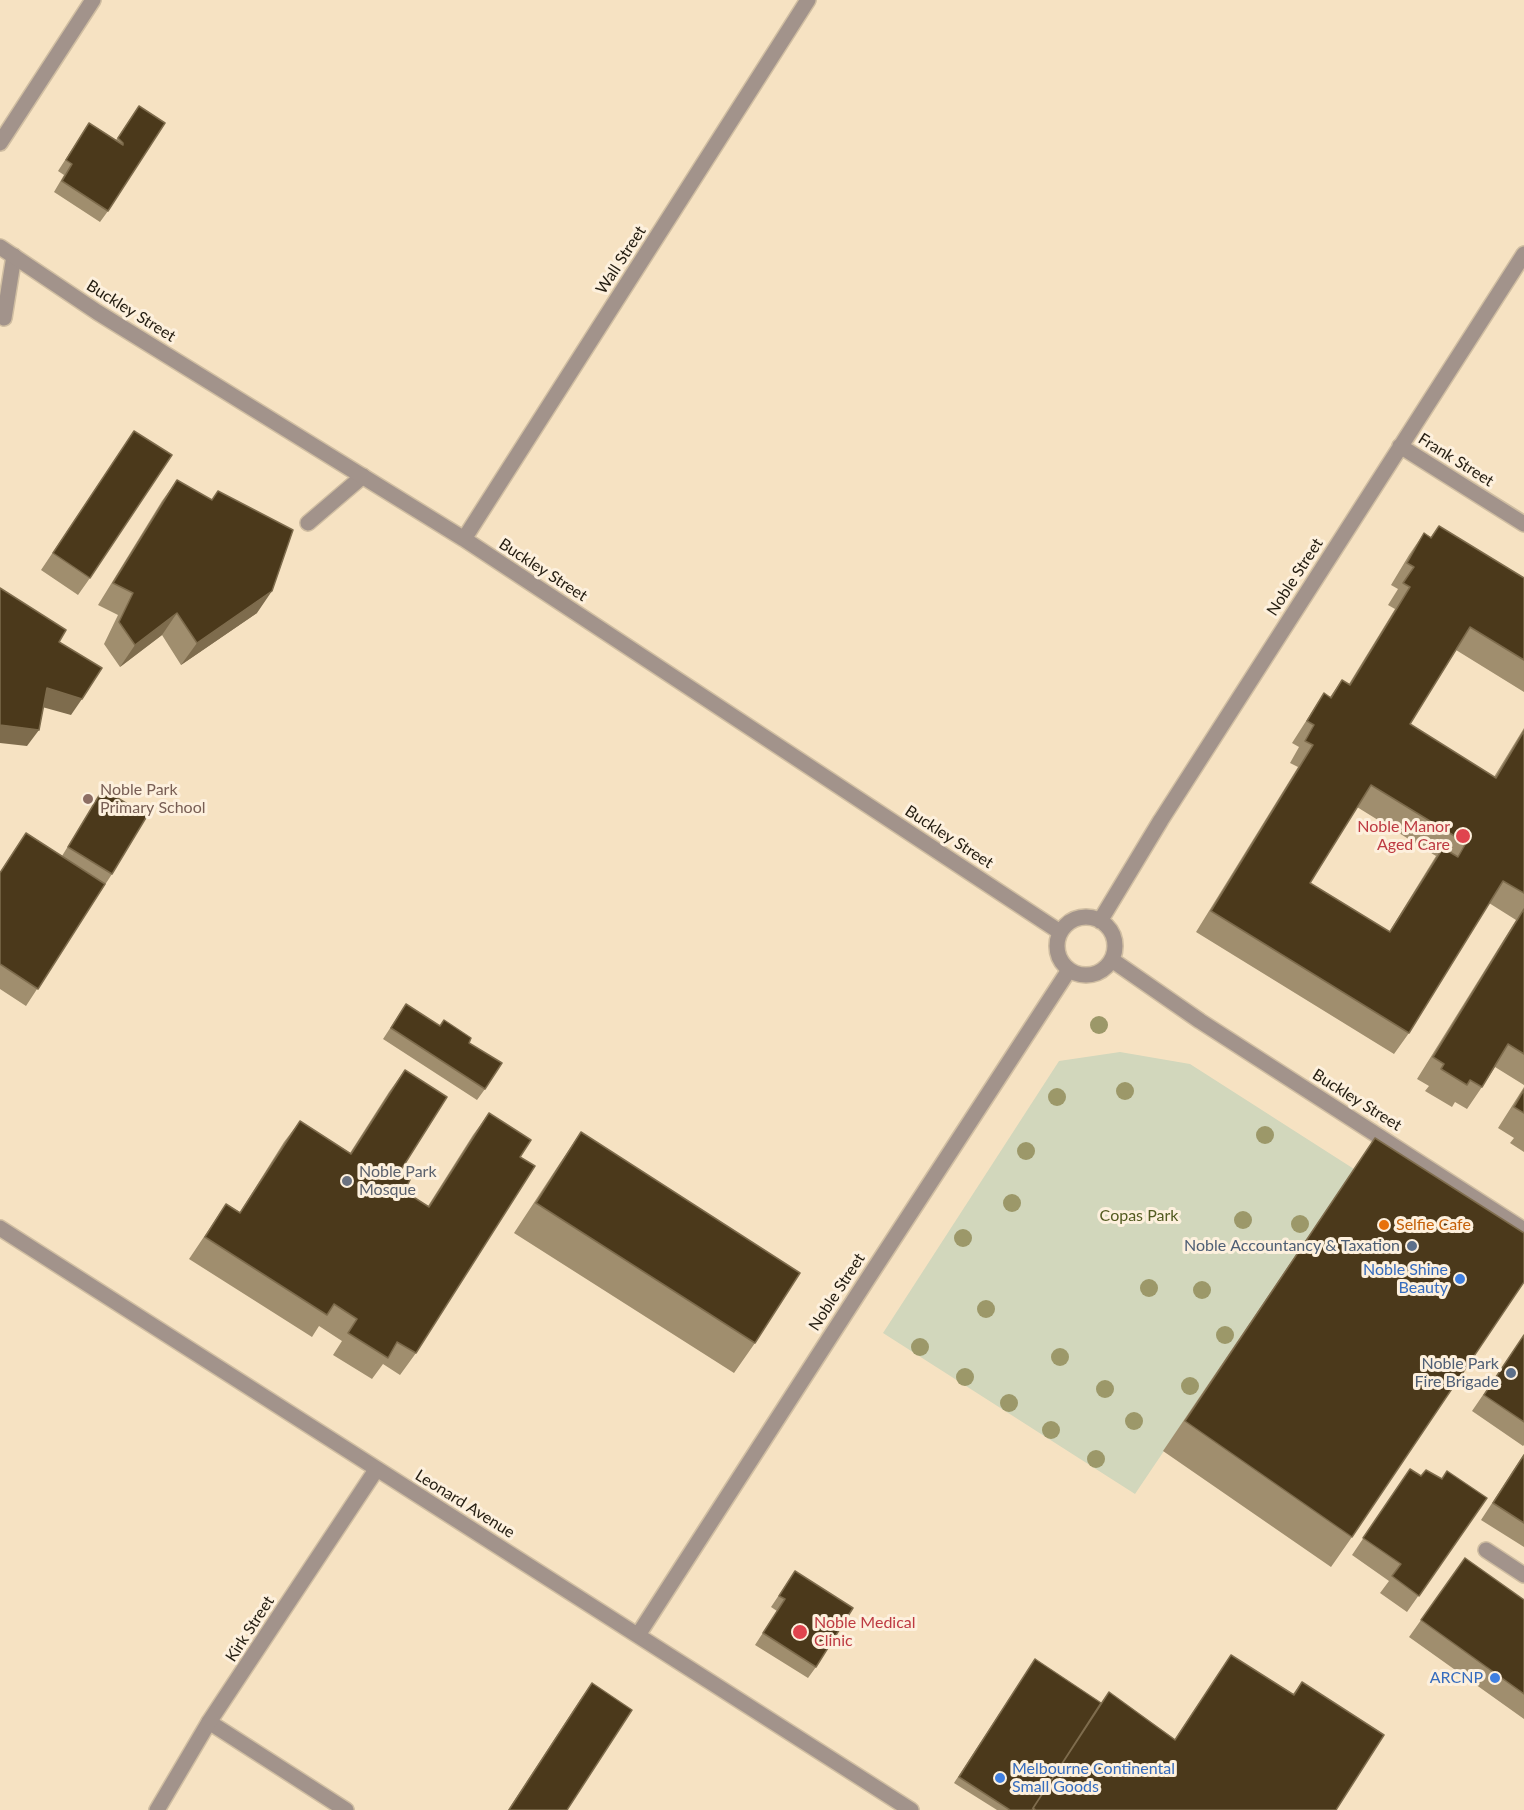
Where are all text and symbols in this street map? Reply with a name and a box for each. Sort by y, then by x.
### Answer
street label: Wall Street [592,222,650,298]
street label: Buckley Street [83,276,179,346]
street label: Frank Street [1415,429,1497,491]
street label: Buckley Street [495,534,591,606]
street label: Noble Street [1263,535,1327,619]
place label: Noble Park Primary School [100,780,206,818]
marker: Noble Park Primary School [81,792,95,806]
street label: Buckley Street [901,801,997,873]
place label: Noble Manor Aged Care [1357,817,1450,855]
marker: Noble Manor Aged Care [1454,827,1472,845]
street label: Buckley Street [1309,1065,1405,1135]
place label: Noble Park Mosque [359,1162,437,1200]
marker: Noble Park Mosque [340,1174,354,1188]
park label: Copas Park [1100,1206,1178,1226]
place label: Selfie Cafe [1396,1215,1471,1235]
marker: Selfie Cafe [1377,1218,1391,1232]
place label: Noble Accountancy & Taxation [1184,1236,1400,1256]
marker: Noble Accountancy & Taxation [1405,1239,1419,1253]
street label: Noble Street [805,1250,869,1334]
place label: Noble Shine Beauty [1363,1260,1448,1298]
marker: Noble Shine Beauty [1453,1272,1467,1286]
place label: Noble Park Fire Brigade [1415,1354,1499,1392]
marker: Noble Park Fire Brigade [1504,1366,1518,1380]
street label: Leonard Avenue [412,1466,518,1542]
street label: Kirk Street [222,1592,278,1666]
place label: Noble Medical Clinic [814,1613,916,1651]
marker: Noble Medical Clinic [791,1623,809,1641]
place label: ARCNP [1430,1668,1483,1688]
marker: ARCNP [1488,1671,1502,1685]
place label: Melbourne Continental Small Goods [1012,1759,1175,1797]
marker: Melbourne Continental Small Goods [993,1771,1007,1785]

